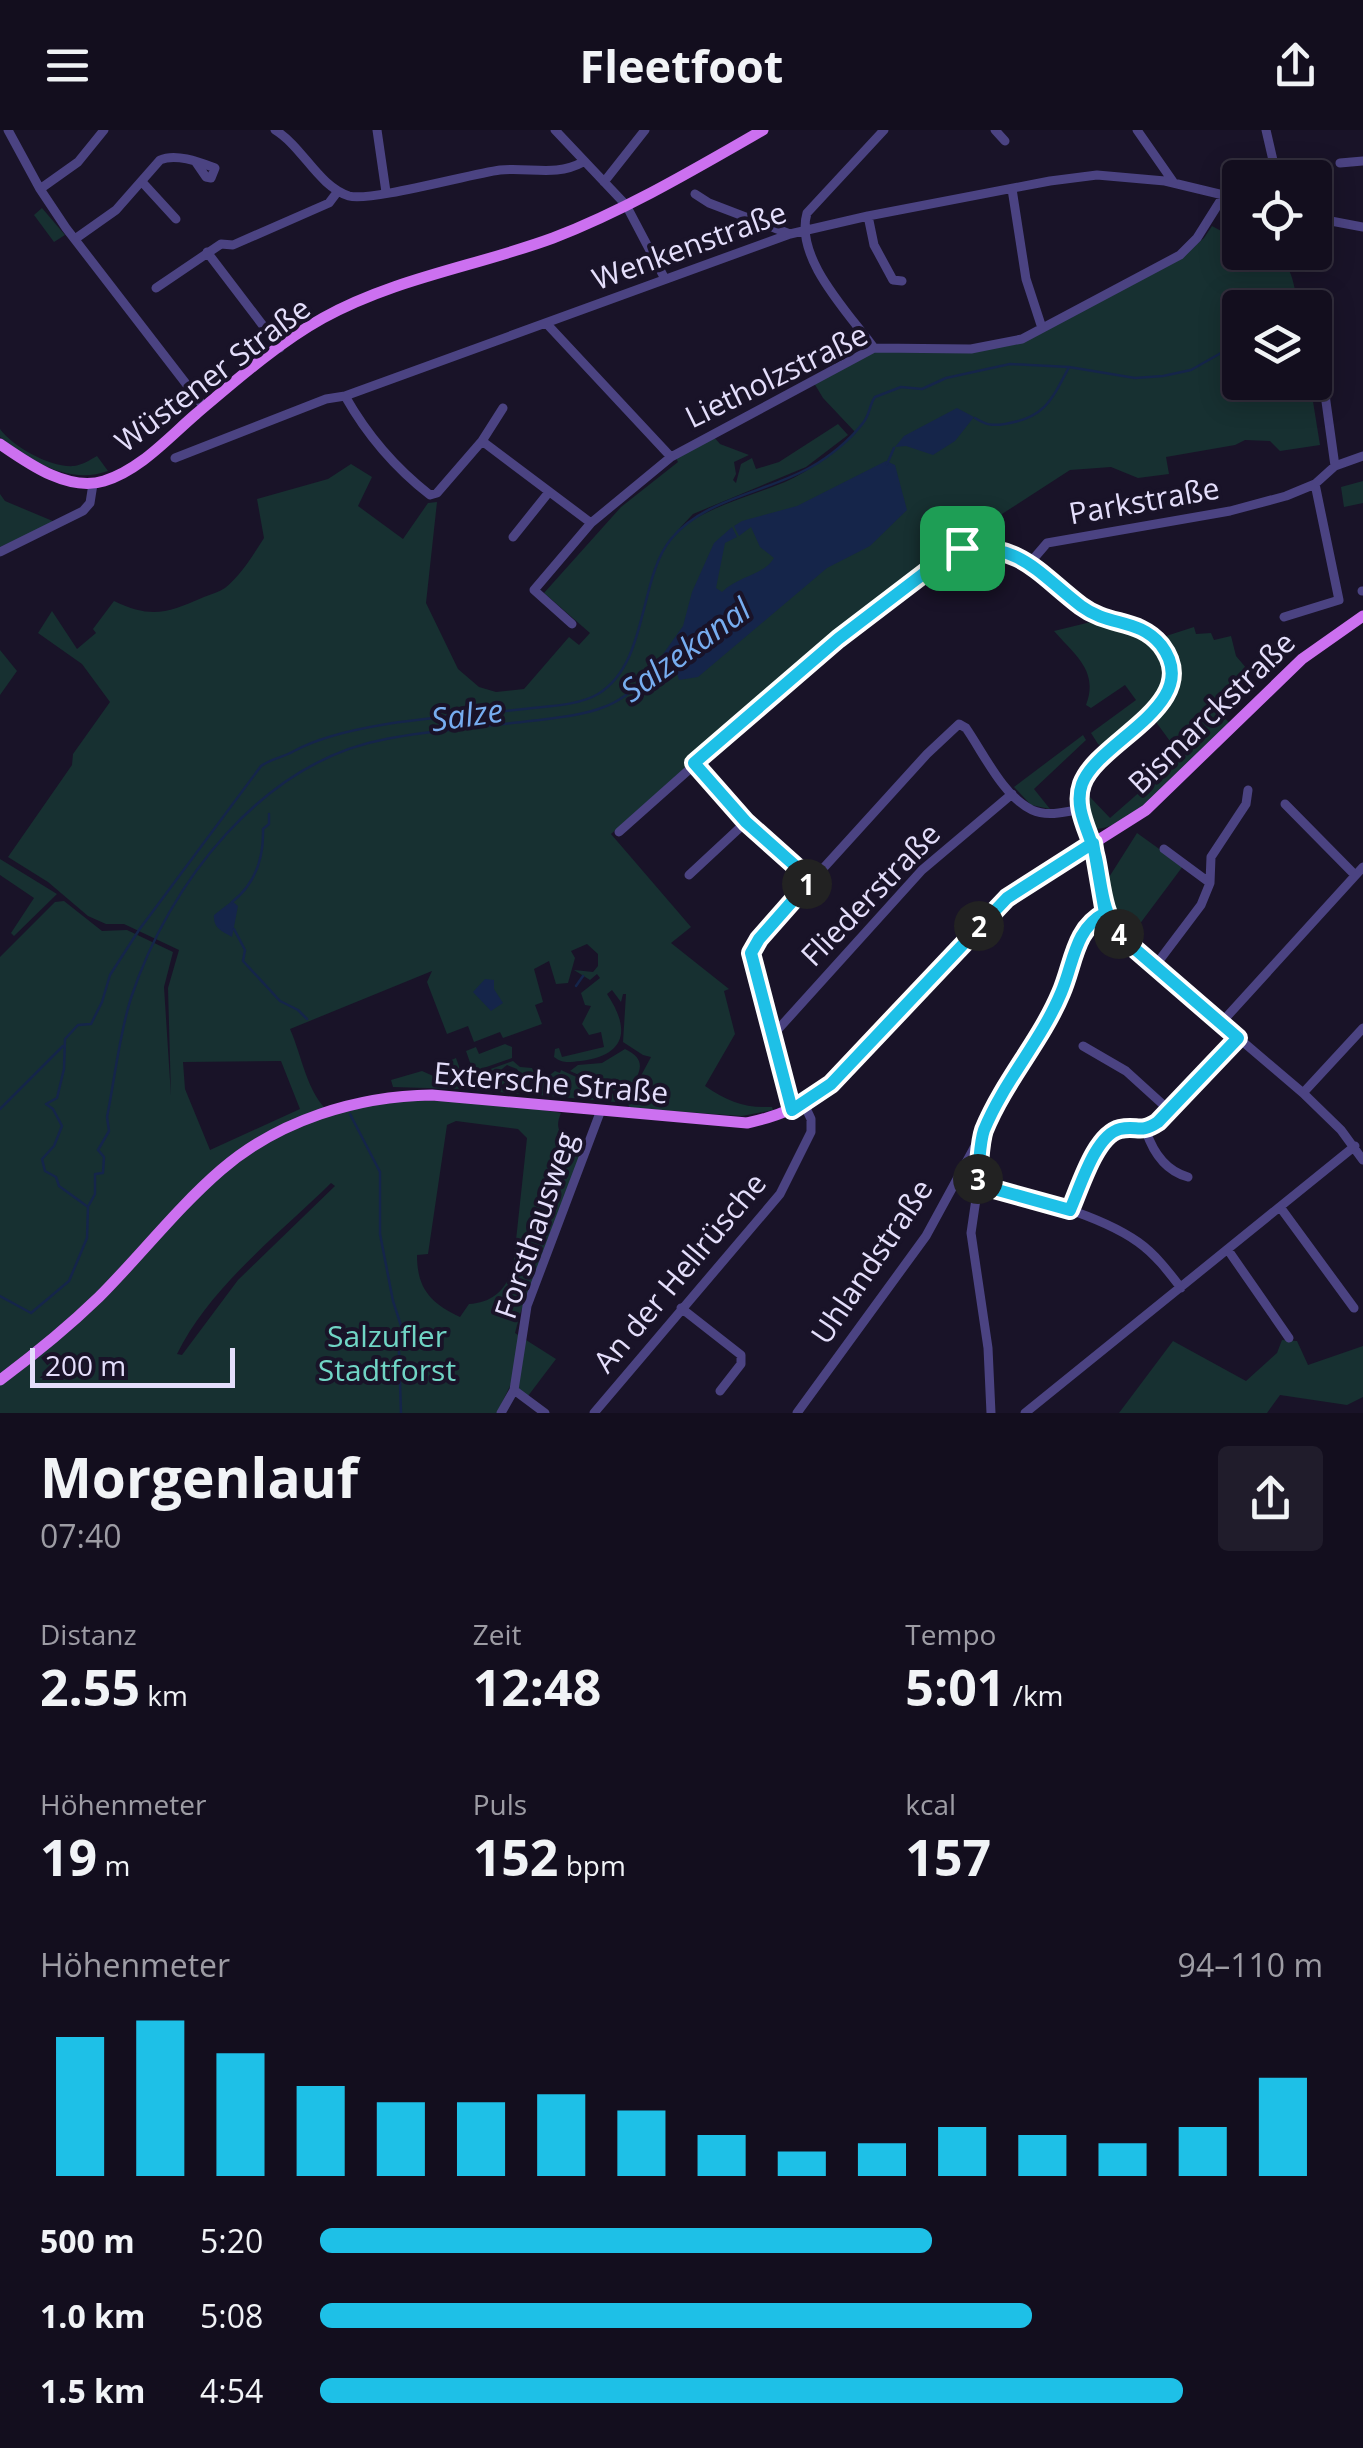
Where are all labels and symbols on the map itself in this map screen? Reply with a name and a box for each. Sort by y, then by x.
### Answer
street label: Wenkenstraße [586,191,792,299]
street label: Wüstener Straße [106,287,318,461]
street label: Lietholzstraße [678,313,874,437]
street label: Parkstraße [1066,467,1222,533]
pin [920,506,1005,591]
water label: Salzekanal [611,587,759,711]
street label: Bismarckstraße [1119,622,1303,802]
water label: Salze [428,688,506,740]
street label: Fliederstraße [791,813,949,975]
pin: 1 [782,859,832,909]
pin: 2 [954,901,1004,951]
pin: 4 [1094,909,1144,959]
street label: Extersche Straße [432,1051,670,1113]
street label: Forsthausweg [484,1126,586,1324]
pin: 3 [953,1154,1003,1204]
street label: An der Hellrüsche [583,1163,775,1381]
street label: Uhlandstraße [801,1170,941,1352]
park label: Salzufler Stadtforst [318,1315,456,1390]
scale bar [30,1343,235,1388]

